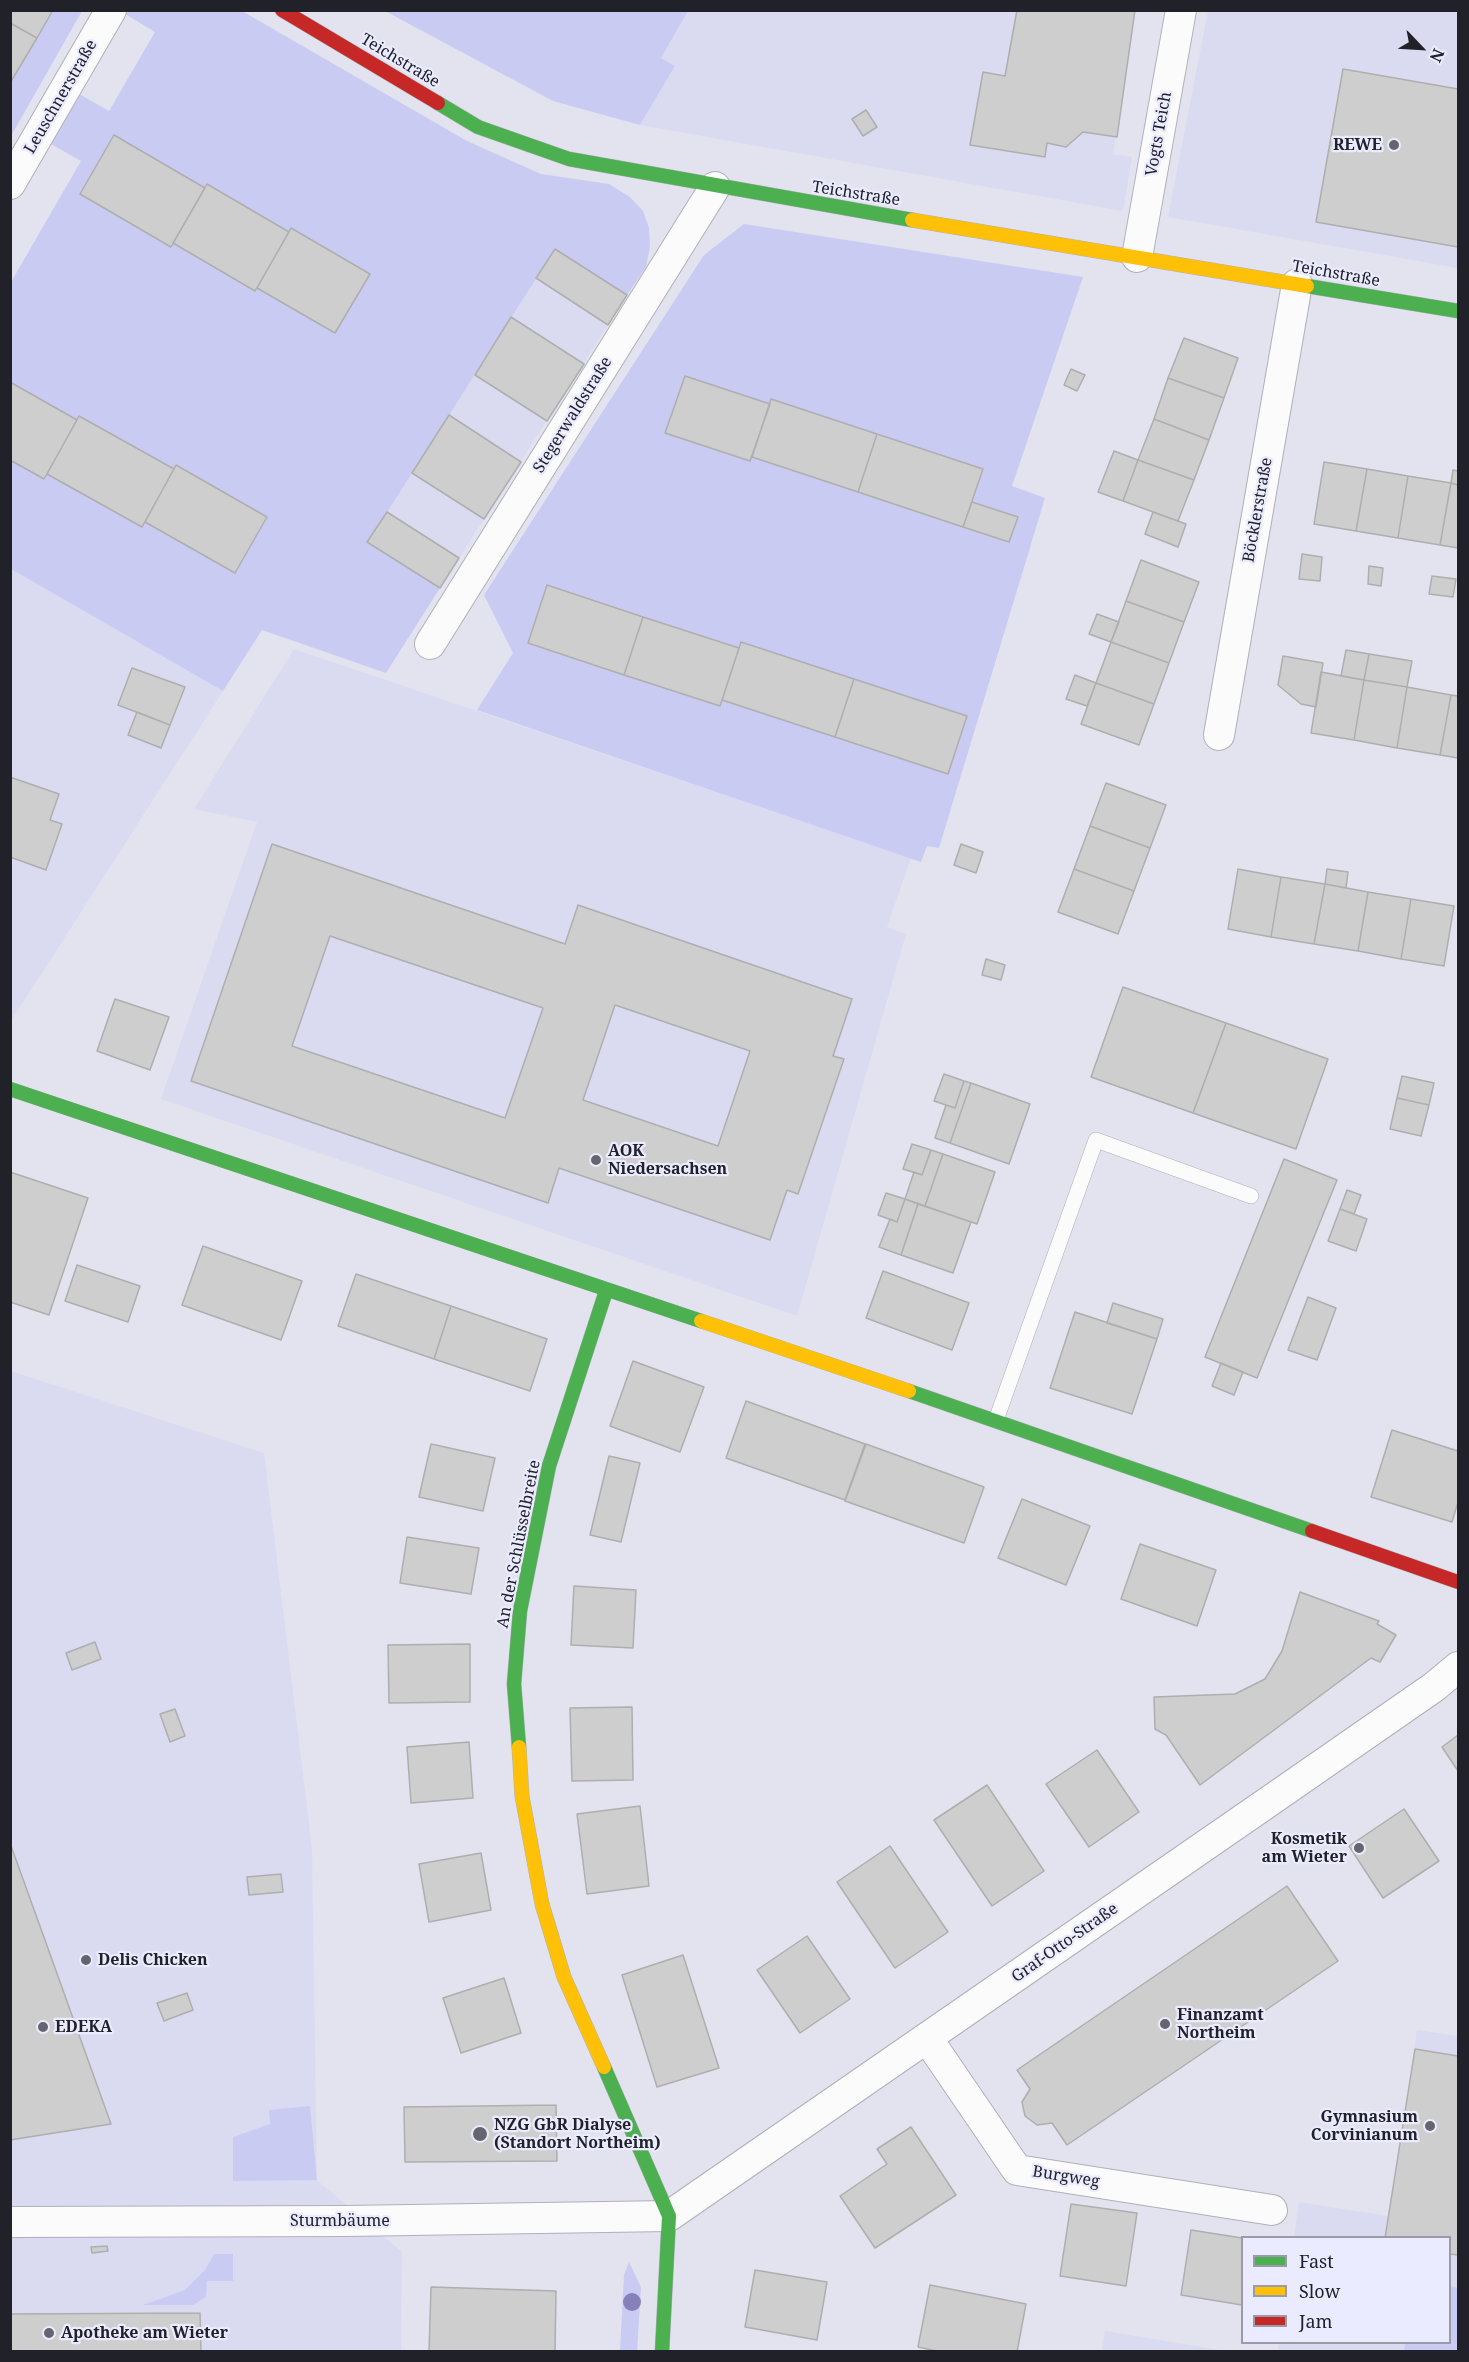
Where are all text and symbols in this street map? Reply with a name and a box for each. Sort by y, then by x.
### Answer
north arrow [1391,18,1451,78]
street label: Teichstraße [357,30,443,92]
street label: Leuschnerstraße [21,37,101,157]
text: N [1425,45,1450,66]
street label: Vogts Teich [1142,90,1176,178]
place label: REWE [1333,135,1382,155]
marker: REWE [1387,138,1401,152]
street label: Teichstraße [811,178,901,210]
street label: Teichstraße [1291,257,1381,291]
street label: Stegerwaldstraße [530,353,616,477]
street label: Böcklerstraße [1239,456,1277,564]
place label: AOK Niedersachsen [608,1141,727,1179]
marker: AOK Niedersachsen [589,1153,603,1167]
street label: An der Schlüsselbreite [493,1458,545,1630]
place label: Kosmetik am Wieter [1262,1829,1347,1867]
marker: Kosmetik am Wieter [1352,1841,1366,1855]
street label: Graf-Otto-Straße [1008,1899,1122,1987]
place label: Delis Chicken [98,1950,208,1970]
marker: Delis Chicken [79,1953,93,1967]
place label: Finanzamt Northeim [1177,2005,1264,2043]
place label: EDEKA [55,2017,112,2037]
marker: Finanzamt Northeim [1158,2017,1172,2031]
marker: EDEKA [36,2020,50,2034]
place label: Gymnasium Corvinianum [1311,2107,1418,2145]
place label: NZG GbR Dialyse (Standort Northeim) [494,2115,661,2153]
marker: Gymnasium Corvinianum [1423,2119,1437,2133]
marker: NZG GbR Dialyse (Standort Northeim) [471,2125,489,2143]
street label: Burgweg [1031,2162,1101,2192]
street label: Sturmbäume [290,2211,390,2231]
legend [1241,2236,1451,2344]
text: Fast [1299,2249,1334,2273]
text: Slow [1299,2279,1340,2303]
text: Jam [1299,2309,1333,2333]
place label: Apotheke am Wieter [61,2323,228,2343]
marker: Apotheke am Wieter [42,2326,56,2340]

